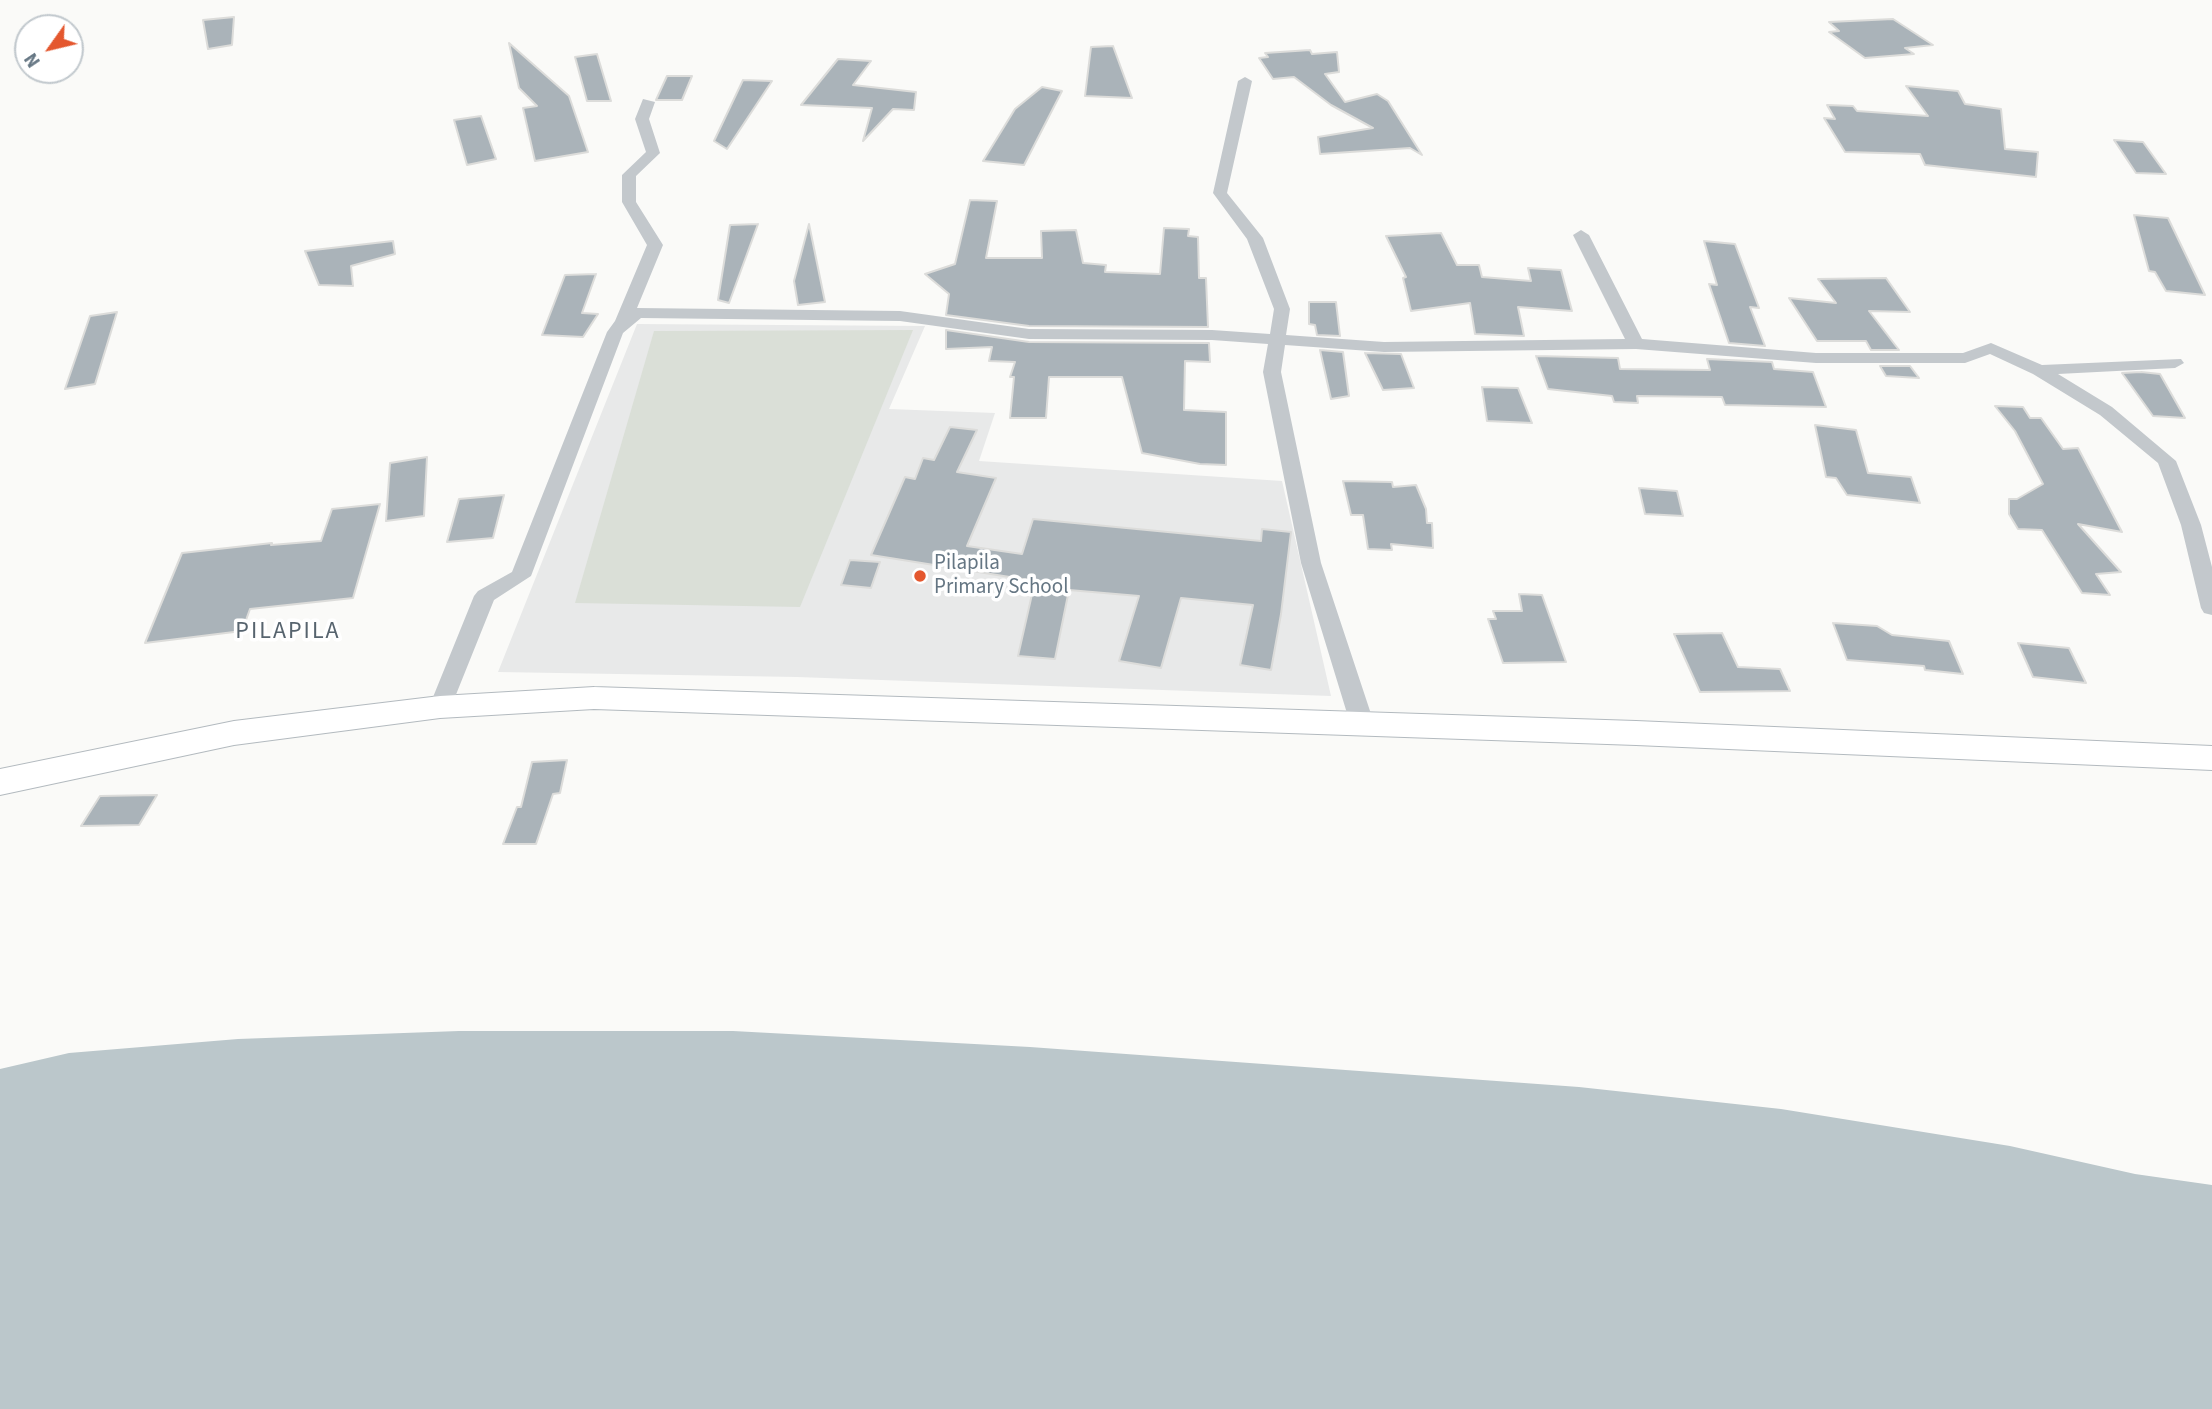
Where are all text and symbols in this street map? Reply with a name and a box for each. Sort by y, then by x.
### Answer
north arrow [14,14,84,84]
text: N [18,47,48,73]
place label: Pilapila Primary School [934,551,1068,601]
marker: Pilapila Primary School [912,568,928,584]
district label: PILAPILA [236,619,340,647]

